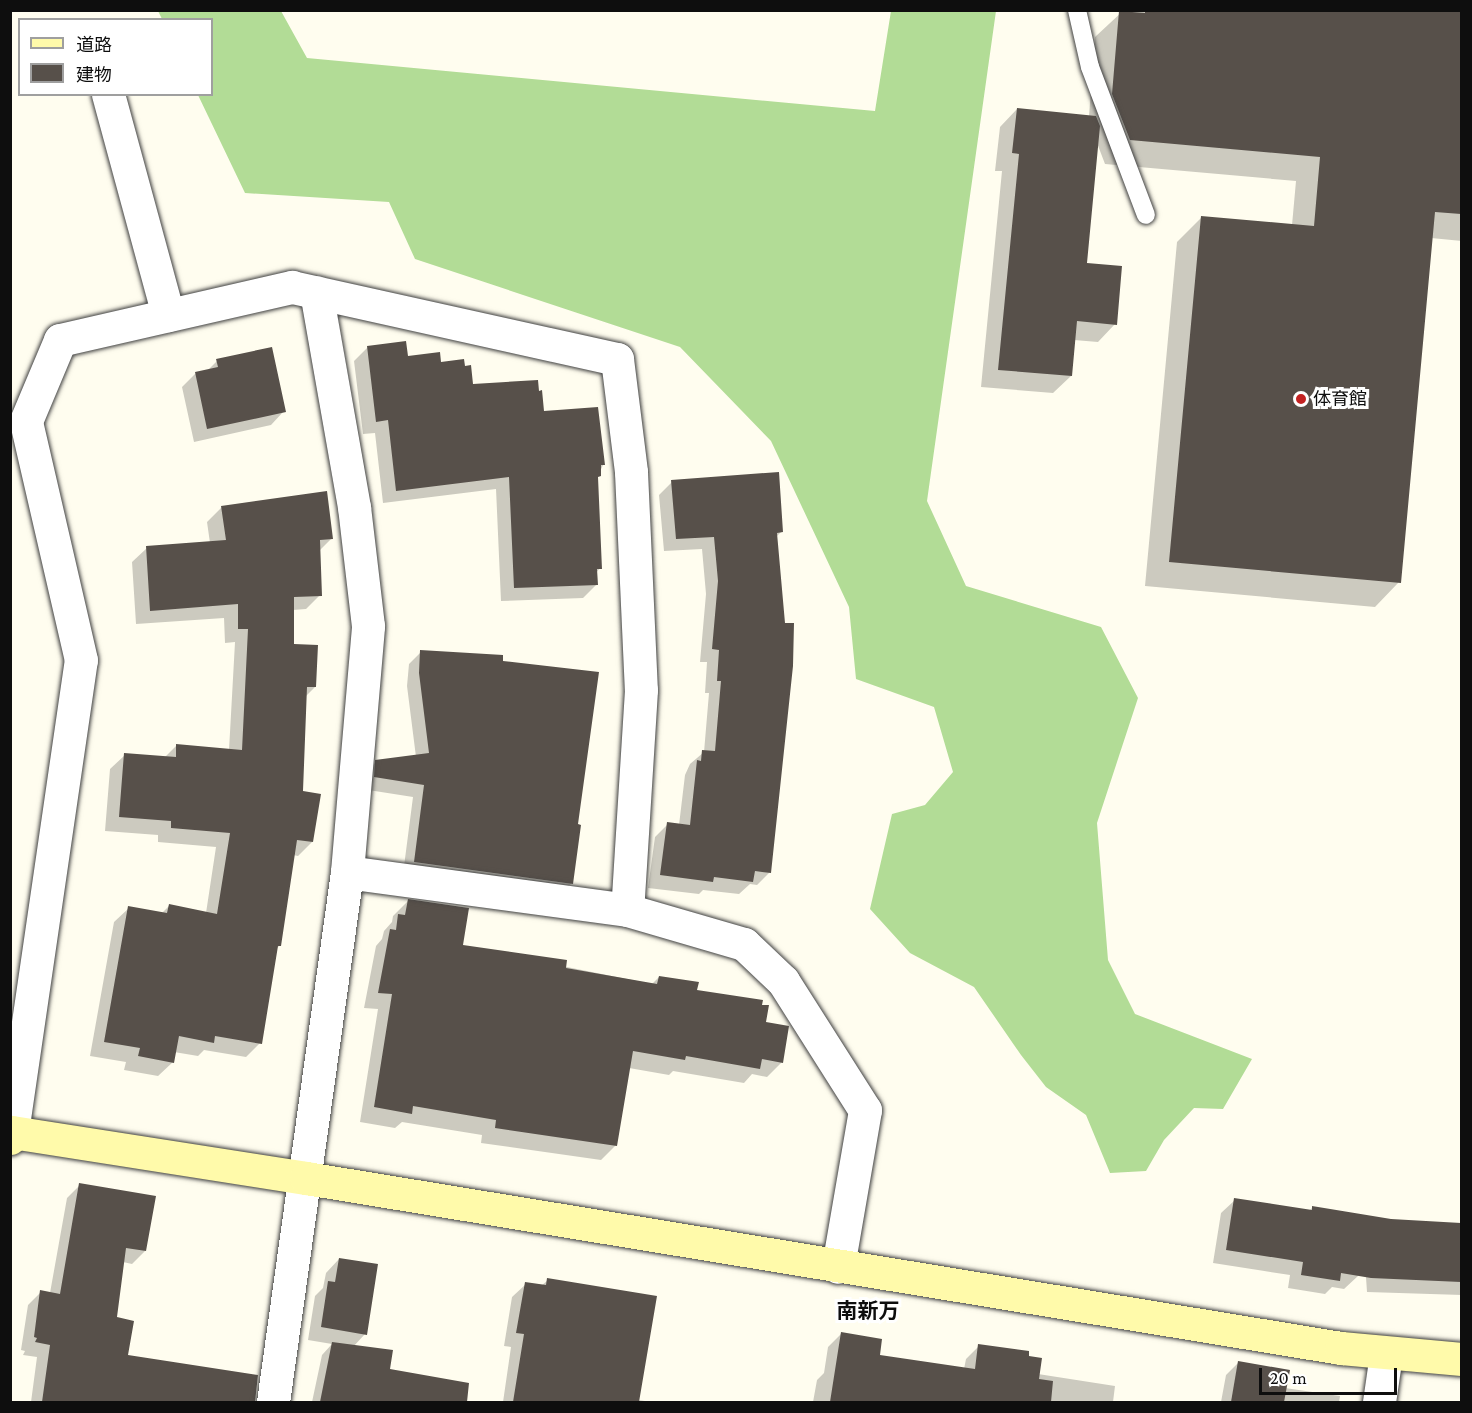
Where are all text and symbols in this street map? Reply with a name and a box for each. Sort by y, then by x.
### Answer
legend [18,18,213,96]
text: 道路 [76,35,112,55]
text: 建物 [76,65,112,85]
place label: 体育館 [1313,388,1367,410]
marker: 体育館 [1294,392,1308,406]
district label: 南新万 [837,1298,899,1324]
scale bar [1262,1356,1400,1394]
text: 20 m [1270,1368,1307,1388]

